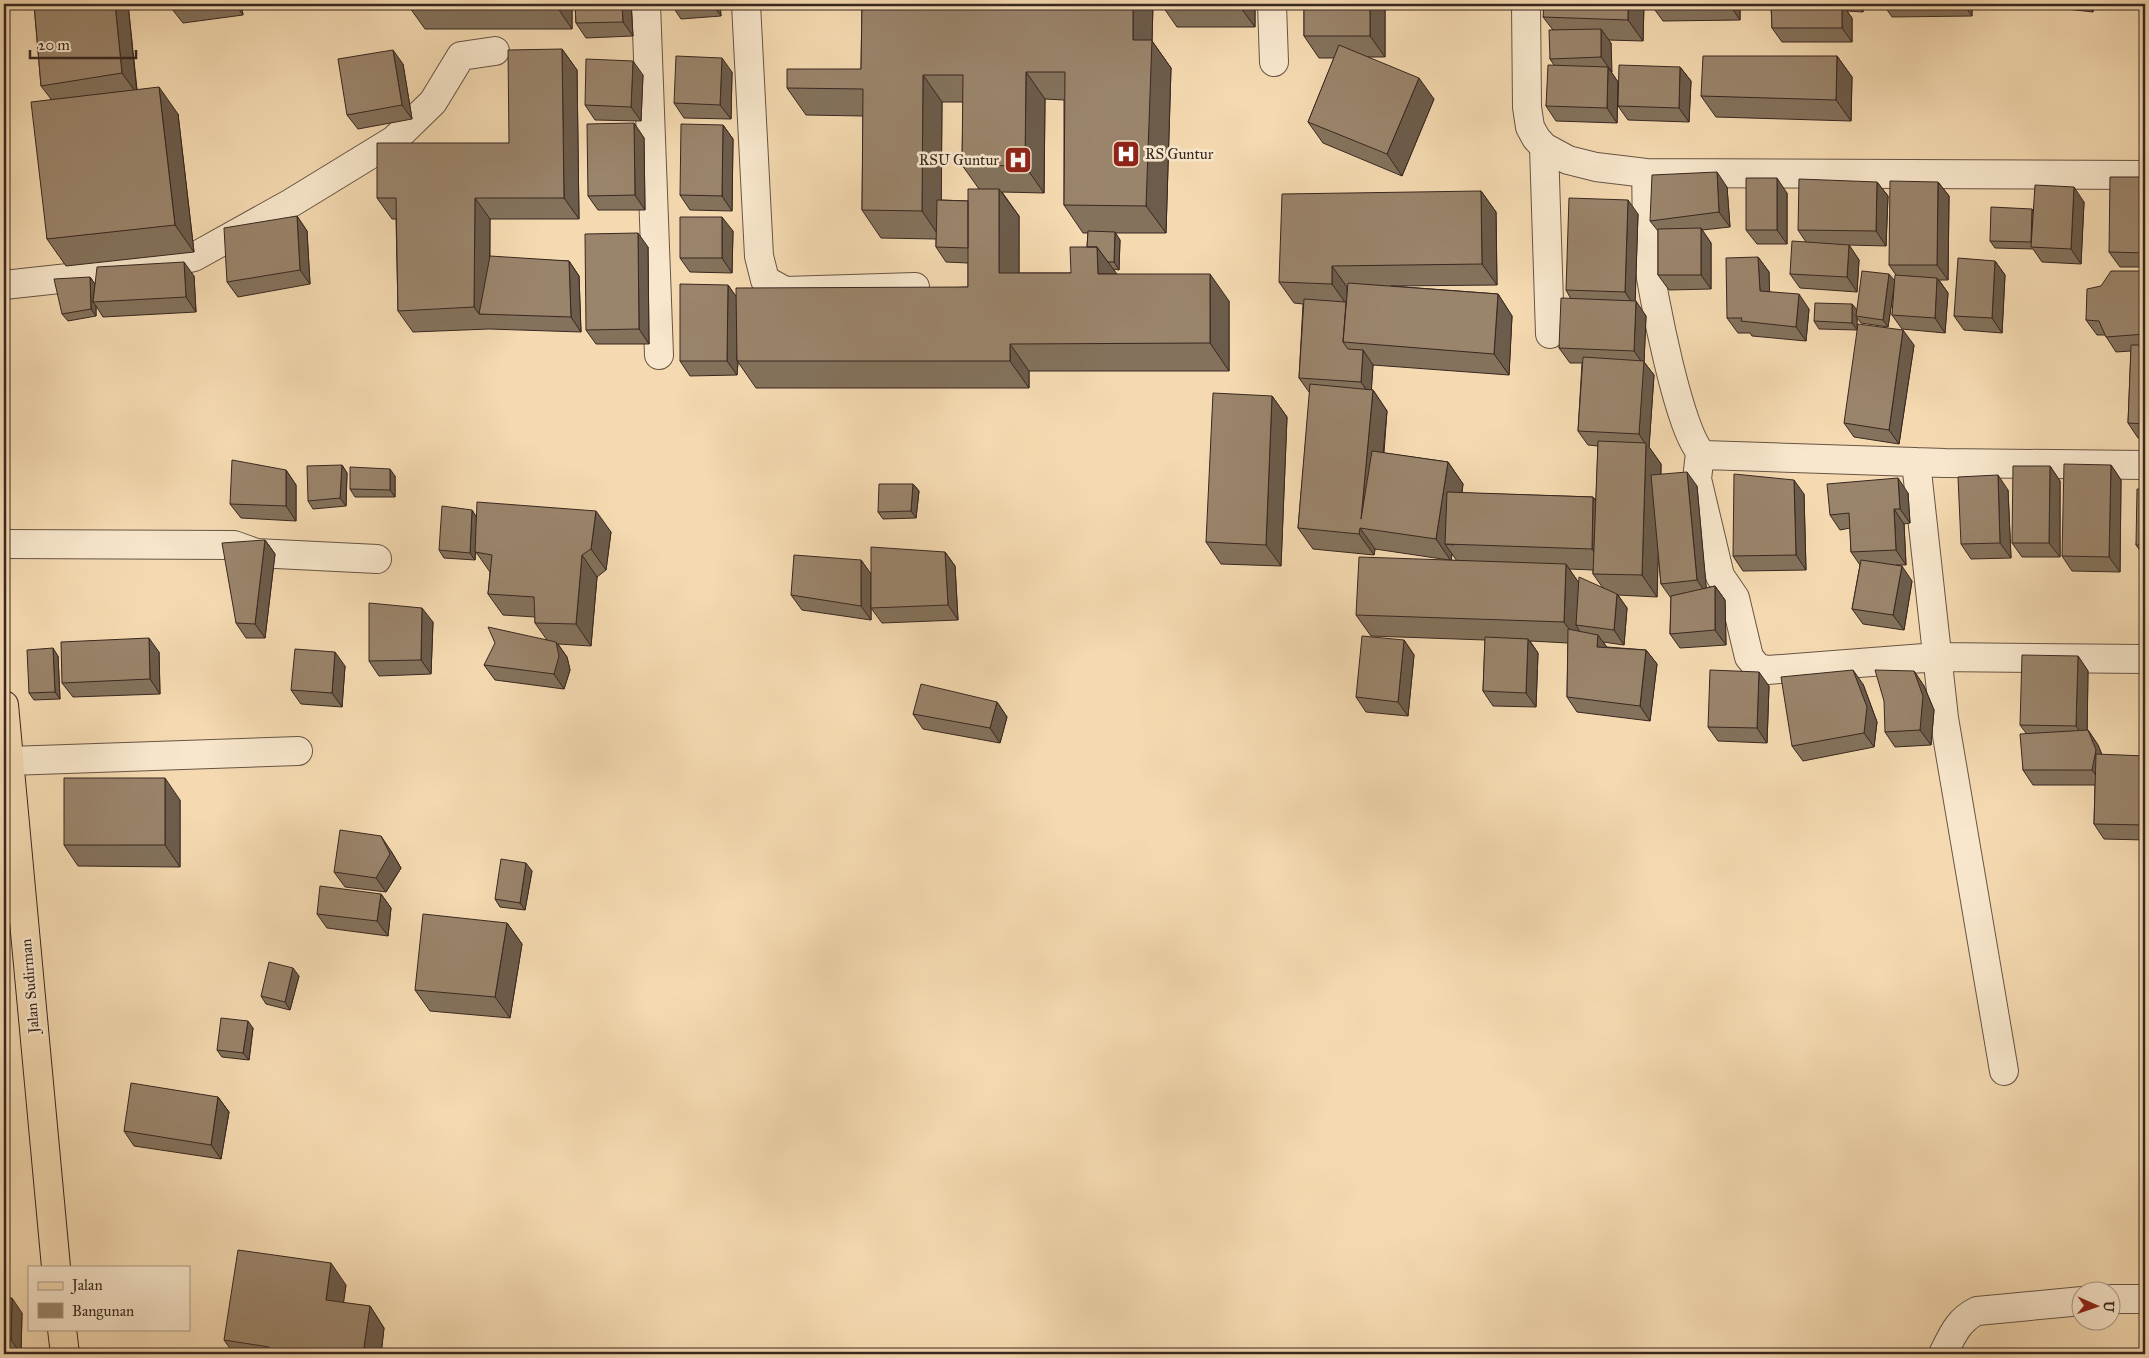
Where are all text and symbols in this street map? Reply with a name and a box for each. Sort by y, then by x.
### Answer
scale bar [30,28,136,60]
text: 20 m [38,36,70,54]
hospital icon: RS Guntur [1111,139,1141,169]
hospital icon: RSU Guntur [1003,145,1033,175]
place label: RS Guntur [1145,145,1214,163]
place label: RSU Guntur [919,151,999,169]
street label: Jalan Sudirman [17,938,44,1036]
legend [28,1266,190,1330]
text: Jalan [70,1276,103,1295]
north arrow [2072,1280,2122,1330]
text: U [2100,1301,2117,1313]
text: Bangunan [72,1302,134,1320]

